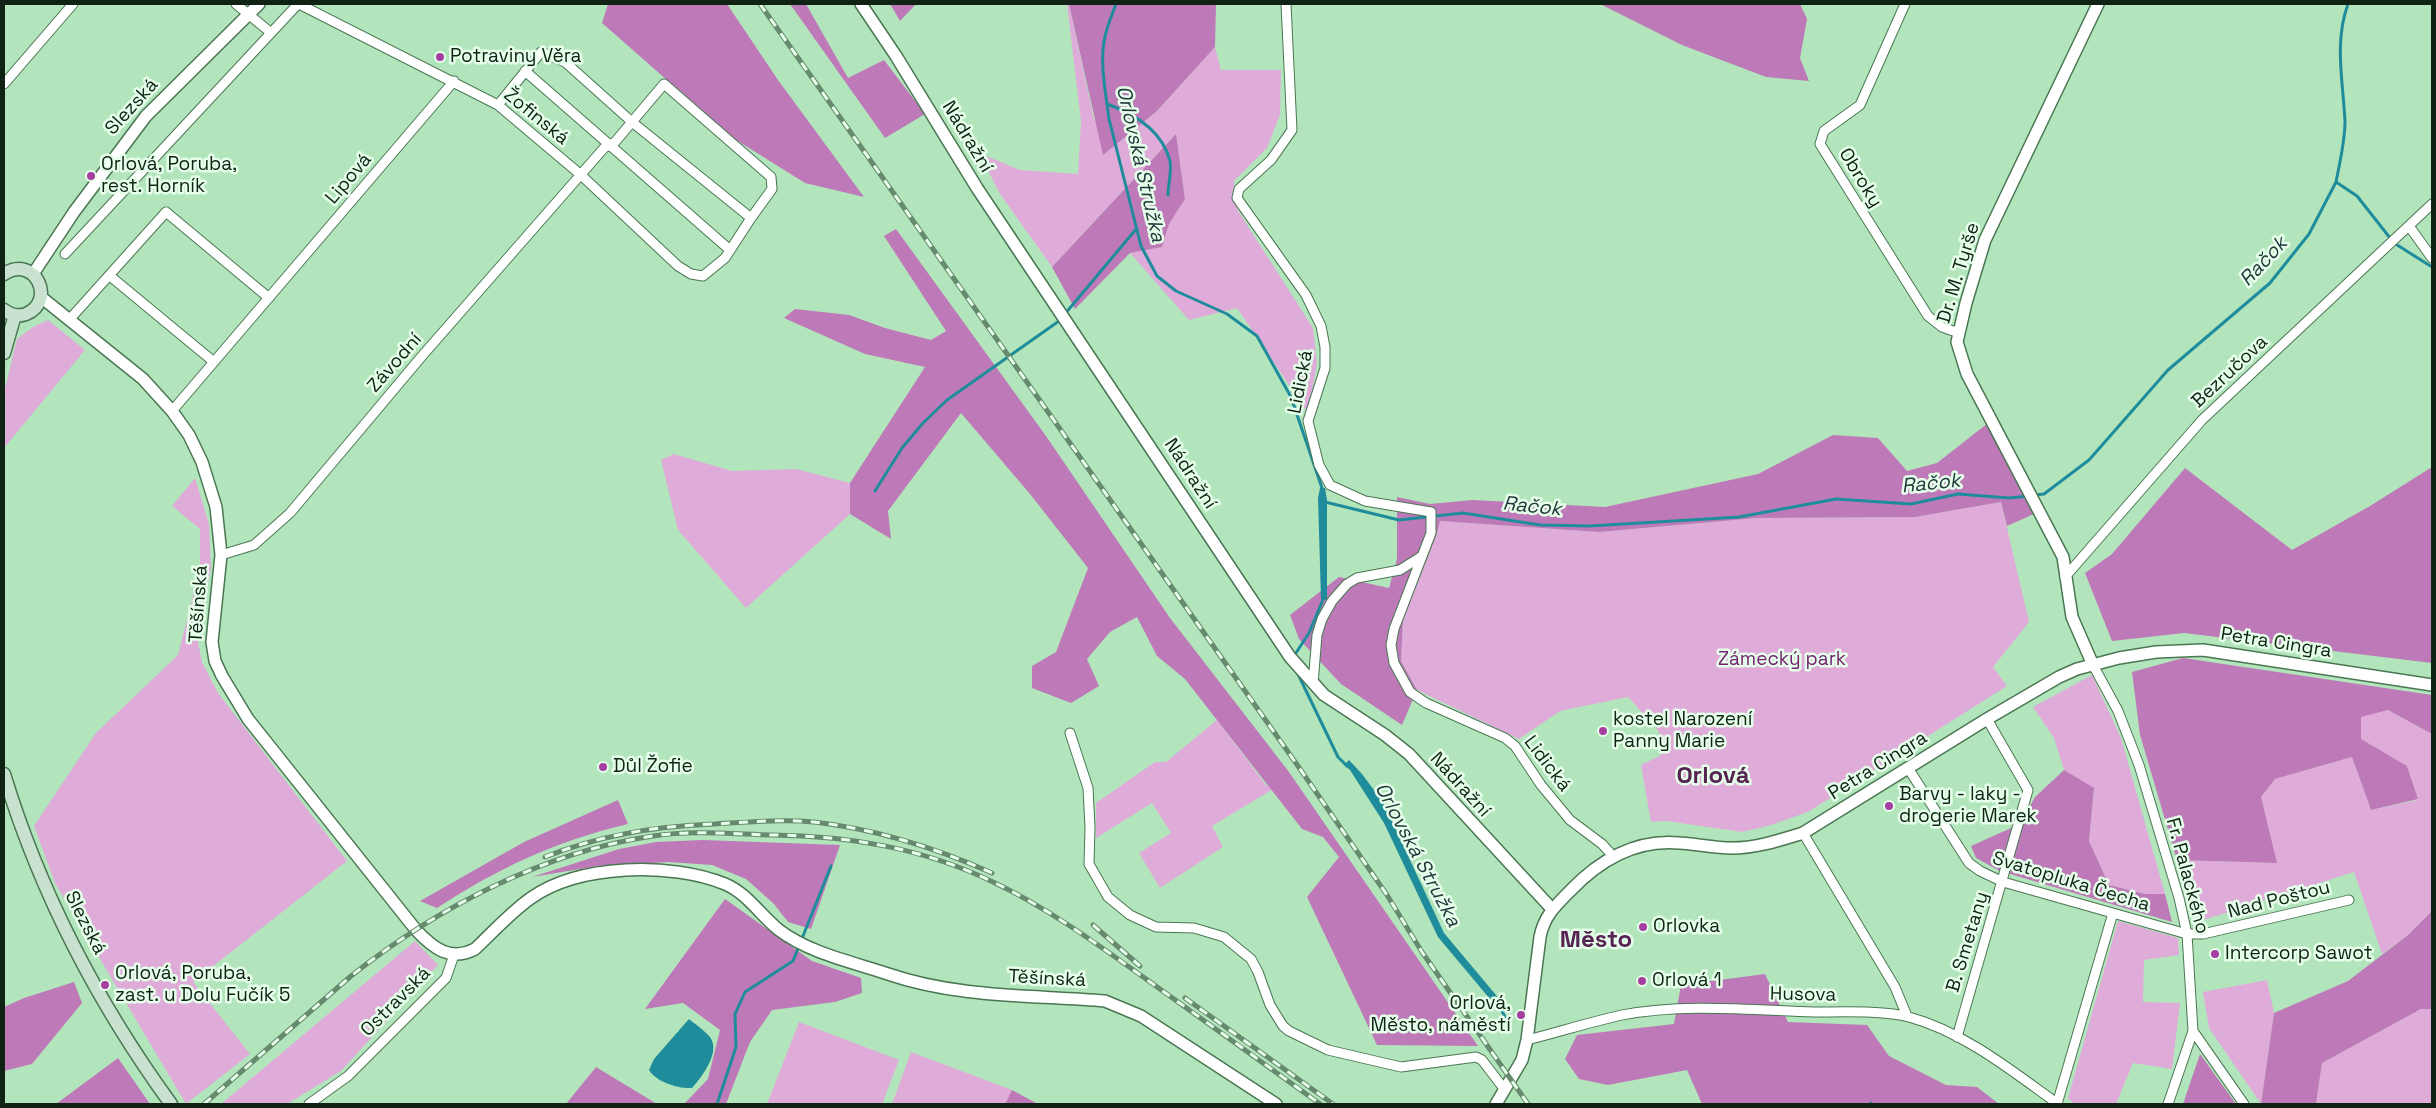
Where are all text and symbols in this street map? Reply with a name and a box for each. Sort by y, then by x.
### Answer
place label: Potraviny Věra [450,46,581,68]
marker: Potraviny Věra [434,51,446,63]
street label: Slezská [101,74,163,140]
street label: Žofinská [499,84,573,150]
water label: Orlovská Stružka [1110,84,1170,244]
street label: Nádražní [937,97,997,177]
street label: Obroky [1833,144,1887,212]
street label: Lipová [321,149,377,209]
place label: Orlová, Poruba, rest. Horník [101,154,237,198]
marker: Orlová, Poruba, rest. Horník [85,170,97,182]
street label: Dr. M. Tyrše [1933,220,1985,326]
water label: Račok [2235,232,2293,292]
street label: Závodní [363,329,427,397]
street label: Bezručova [2187,331,2273,413]
street label: Lidická [1284,348,1318,416]
street label: Nádražní [1159,434,1221,514]
water label: Račok [1900,469,1962,499]
water label: Račok [1501,492,1563,522]
street label: Těšínská [185,564,213,644]
street label: Petra Cingra [2219,623,2333,663]
park label: Zámecký park [1718,649,1846,671]
place label: kostel Narození Panny Marie [1613,709,1752,753]
marker: kostel Narození Panny Marie [1597,725,1609,737]
street label: Petra Cingra [1825,727,1931,805]
street label: Lidická [1519,731,1575,797]
street label: Nádražní [1425,748,1495,822]
place label: Důl Žofie [613,756,693,778]
marker: Důl Žofie [597,761,609,773]
district label: Orlová [1676,762,1750,790]
water label: Orlovská Stružka [1369,779,1465,931]
place label: Barvy - laky - drogerie Marek [1899,784,2037,828]
marker: Barvy - laky - drogerie Marek [1883,800,1895,812]
street label: Fr. Palackého [2161,816,2213,936]
street label: Svatopluka Čecha [1989,847,2153,917]
street label: Nad Poštou [2225,876,2333,924]
street label: Slezská [59,888,111,958]
street label: B. Smetany [1942,889,1994,995]
place label: Orlovka [1653,916,1720,938]
marker: Orlovka [1637,921,1649,933]
district label: Město [1560,926,1632,954]
place label: Intercorp Sawot [2225,943,2372,965]
marker: Intercorp Sawot [2209,948,2221,960]
street label: Ostravská [356,962,436,1042]
place label: Orlová, Poruba, zast. u Dolu Fučík 5 [115,963,290,1007]
street label: Těšínská [1008,966,1086,992]
place label: Orlová 1 [1652,970,1722,992]
marker: Orlová 1 [1636,975,1648,987]
marker: Orlová, Poruba, zast. u Dolu Fučík 5 [99,979,111,991]
street label: Husova [1770,983,1836,1007]
place label: Orlová, Město, náměstí [1371,993,1511,1037]
marker: Orlová, Město, náměstí [1515,1009,1527,1021]

